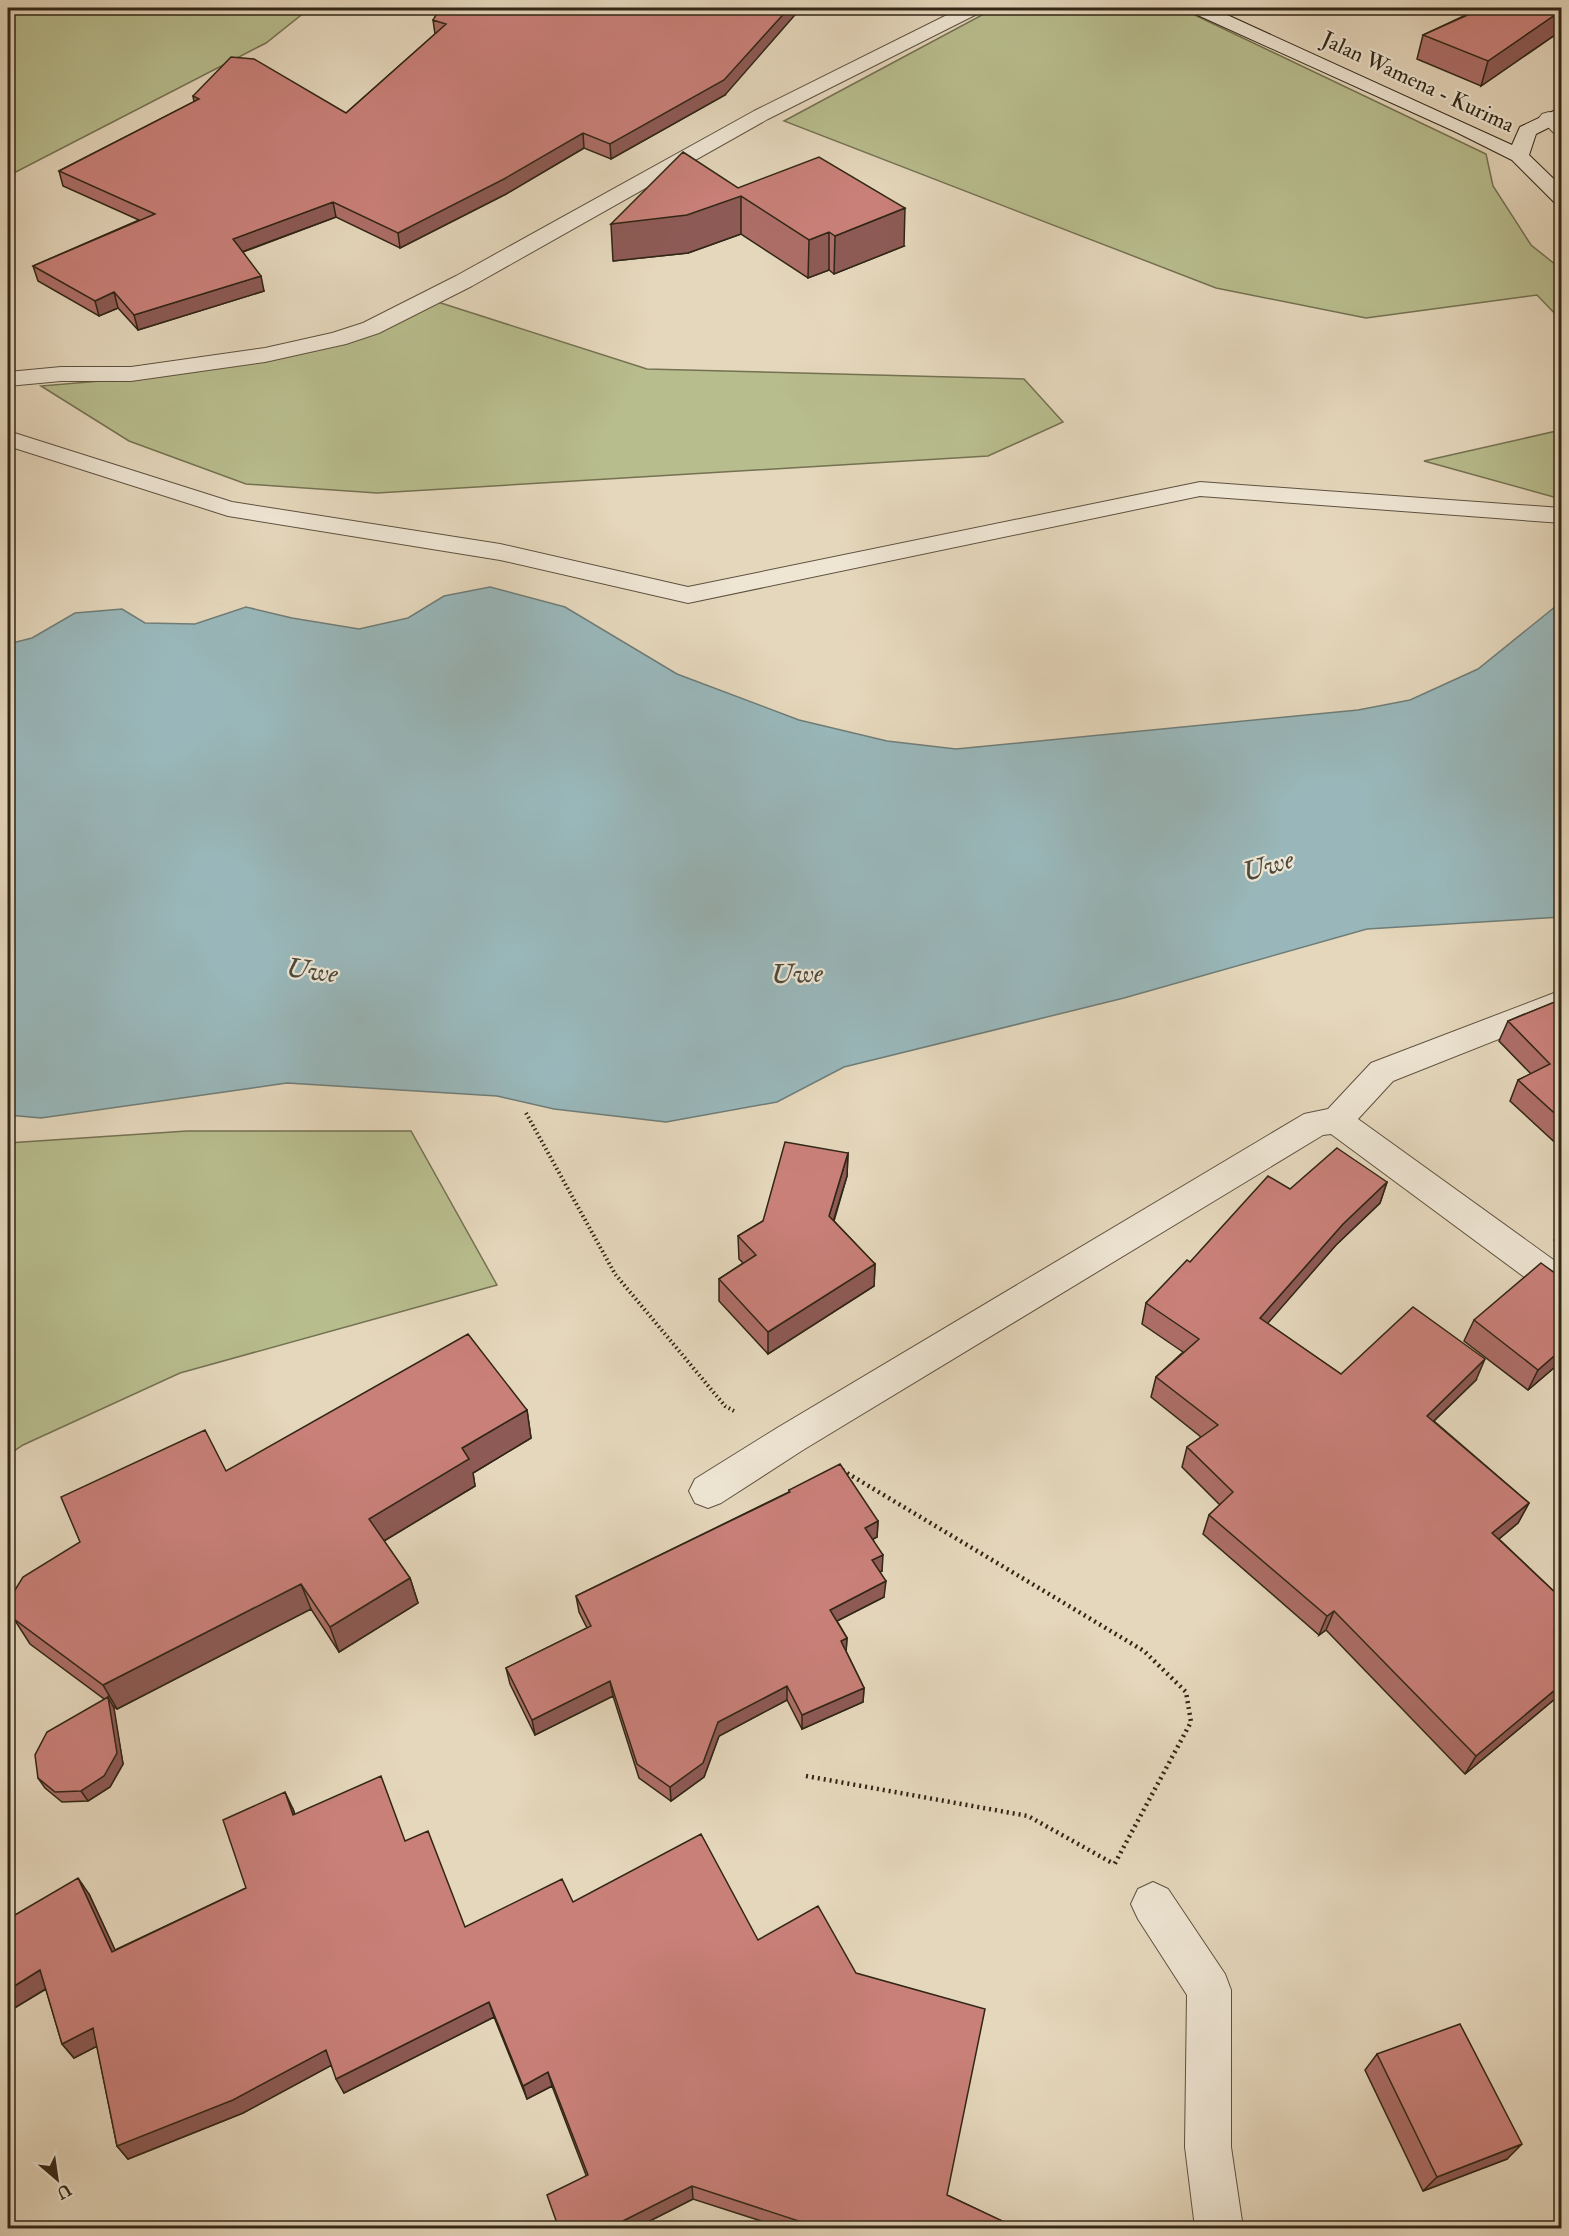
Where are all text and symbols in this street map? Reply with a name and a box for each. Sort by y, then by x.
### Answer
street label: Jalan Wamena - Kurima [1316,25,1520,139]
water label: Uwe [1238,842,1299,889]
water label: Uwe [284,951,341,991]
water label: Uwe [770,957,825,991]
north arrow [27,2149,87,2209]
text: U [53,2179,74,2204]

